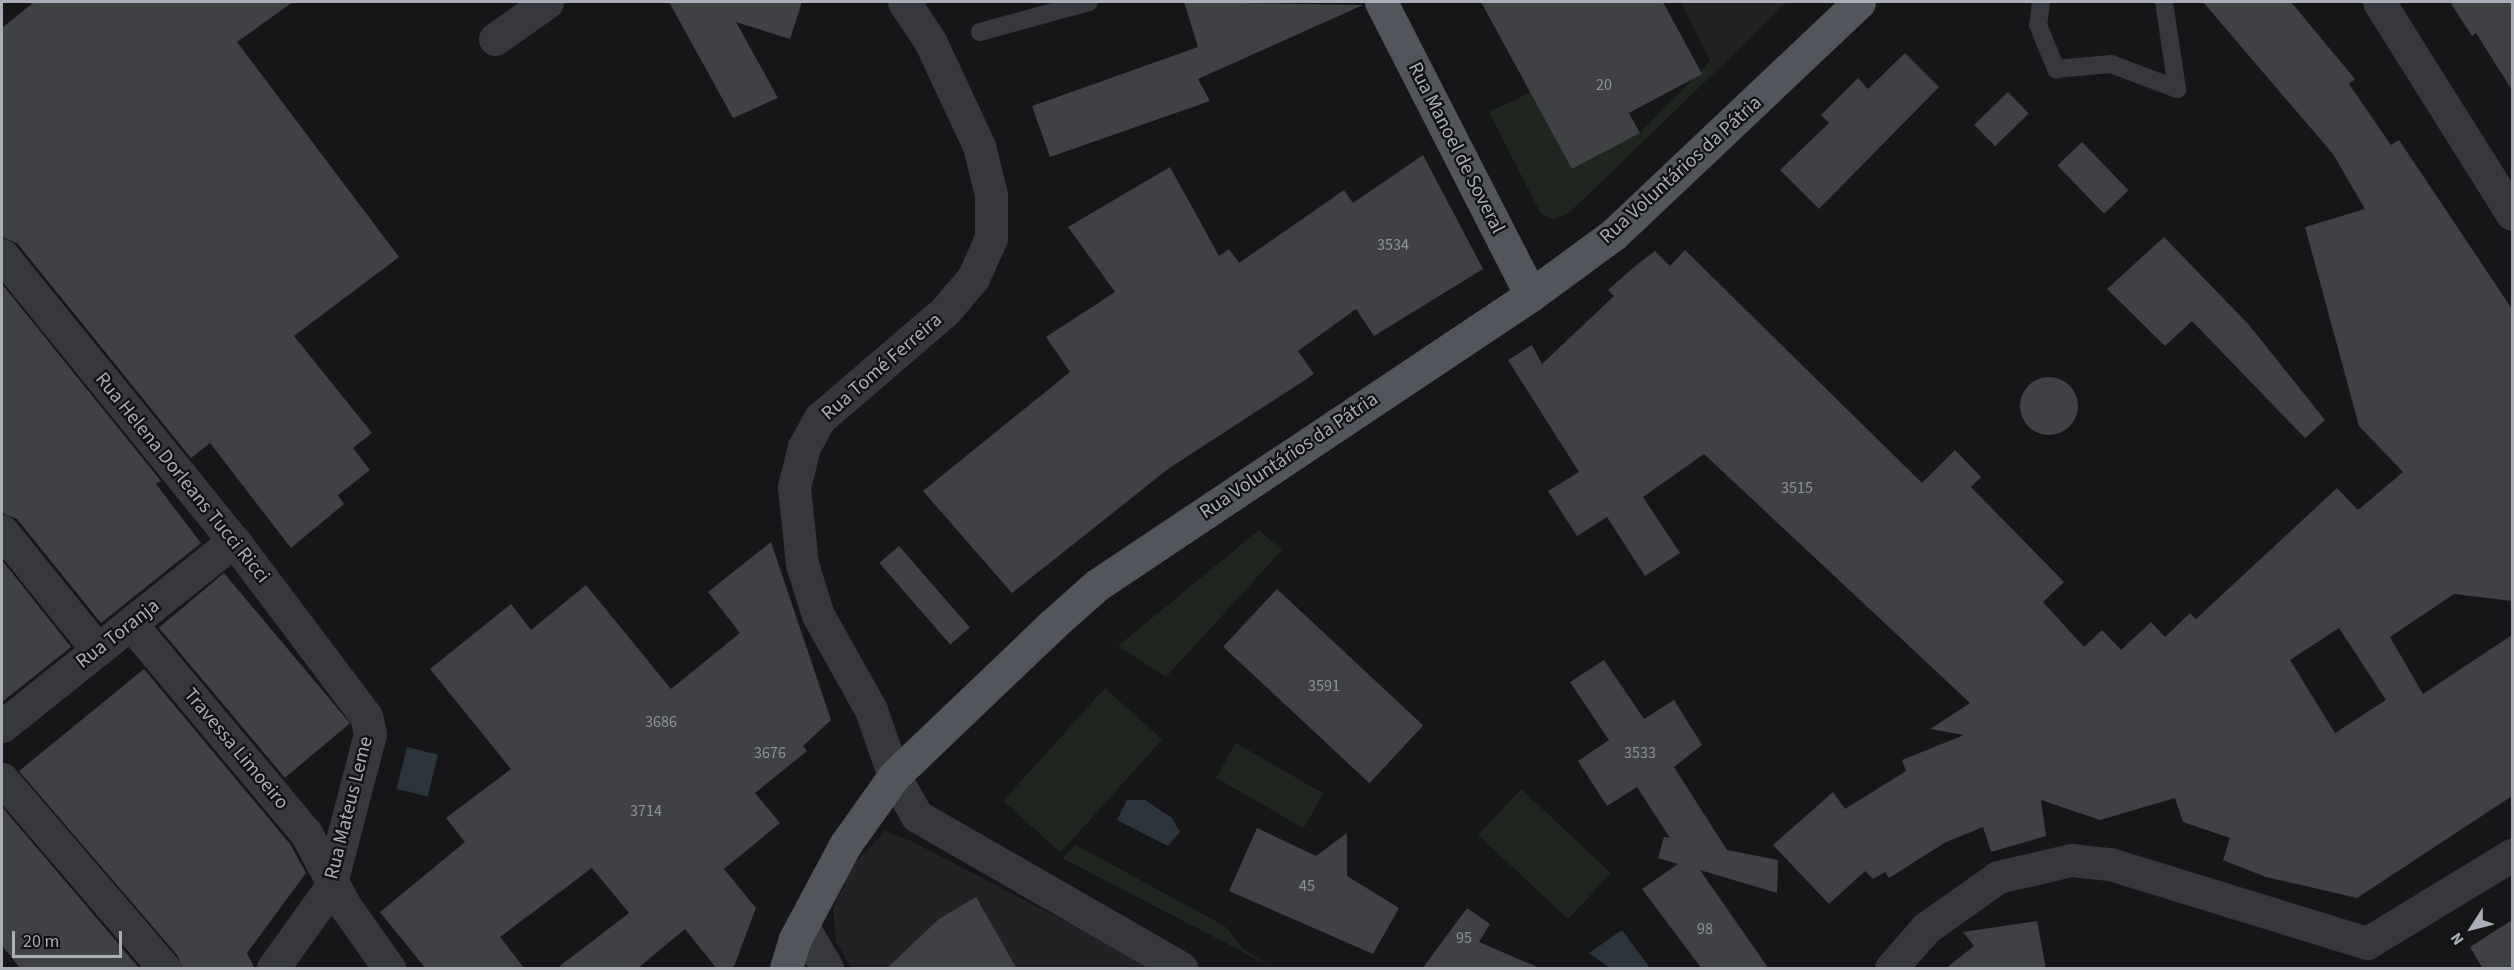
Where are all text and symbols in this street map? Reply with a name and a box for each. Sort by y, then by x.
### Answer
street label: Rua Manoel de Soveral [1402,58,1510,238]
house number: 20 [1596,75,1612,95]
street label: Rua Voluntários da Pátria [1595,91,1767,249]
house number: 3534 [1377,235,1409,255]
street label: Rua Tomé Ferreira [817,308,947,426]
street label: Rua Helena Dorleans Tucci Ricci [90,368,274,588]
street label: Rua Voluntários da Pátria [1195,387,1383,525]
house number: 3515 [1781,478,1813,498]
street label: Rua Toranja [72,594,164,674]
house number: 3591 [1308,676,1340,696]
street label: Travessa Limoeiro [178,684,294,814]
house number: 3686 [645,712,677,732]
street label: Rua Mateus Leme [320,734,378,882]
house number: 3676 [754,743,786,763]
house number: 3533 [1624,743,1656,763]
house number: 3714 [630,801,662,821]
house number: 45 [1299,876,1315,896]
north arrow [2442,898,2502,958]
scale bar [15,919,124,957]
house number: 98 [1697,919,1713,939]
house number: 95 [1456,928,1472,948]
text: N [2445,928,2469,949]
text: 20 m [23,929,59,954]

